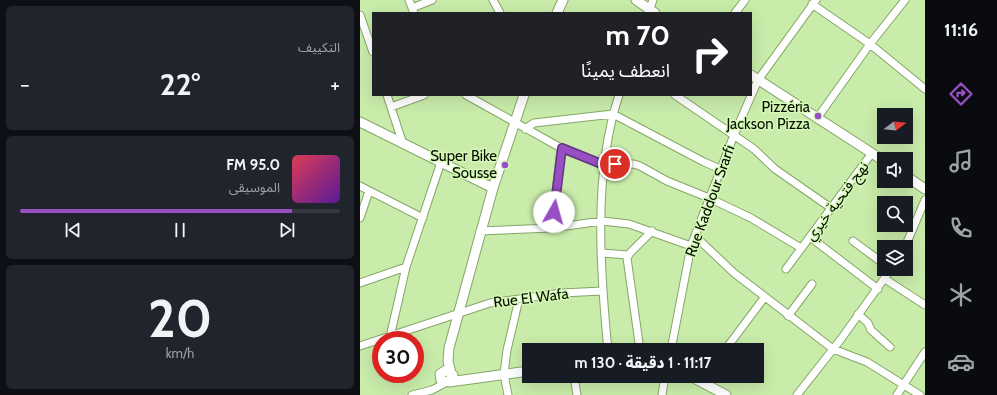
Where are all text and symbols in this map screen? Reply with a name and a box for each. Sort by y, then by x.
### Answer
text: 70 m [606,18,670,52]
text: 11:16 [944,19,978,41]
icon: right [684,28,736,80]
text: التكييف [298,39,340,55]
text: انعطف يمينًا [581,60,670,82]
text: 22° [160,66,200,103]
text: − [20,71,30,98]
text: + [330,71,340,98]
icon: directions [947,80,975,108]
place label: Pizzéria Jackson Pizza [725,98,811,133]
north arrow [877,108,913,144]
map controls [877,108,913,276]
marker: Pizzéria Jackson Pizza [813,111,823,121]
street label: Rue Kaddour Srarfi [681,143,739,259]
place label: Super Bike Sousse [430,147,497,182]
pin [598,147,632,181]
icon: music [947,147,975,175]
button: sound [877,152,913,188]
icon: arrive [604,153,626,175]
text: 95.0 FM [226,156,280,174]
street label: نهج فتحية خيري [801,158,875,246]
marker: Super Bike Sousse [500,160,510,170]
text: الموسيقى [229,179,280,195]
position arrow [533,191,575,233]
button: search [877,196,913,232]
icon: phone [947,214,975,242]
icon: previous [62,219,84,241]
icon: pause [169,219,191,241]
icon: next [276,219,298,241]
button: layers [877,240,913,276]
icon: climate [947,281,975,309]
street label: Rue El Wafa [492,284,571,312]
text: 20 [148,287,212,350]
speed limit sign: 30 [372,331,424,383]
text: km/h [166,345,194,361]
icon: car [947,348,975,376]
text: 11:17 · 1 دقيقة · 130 m [575,354,711,372]

